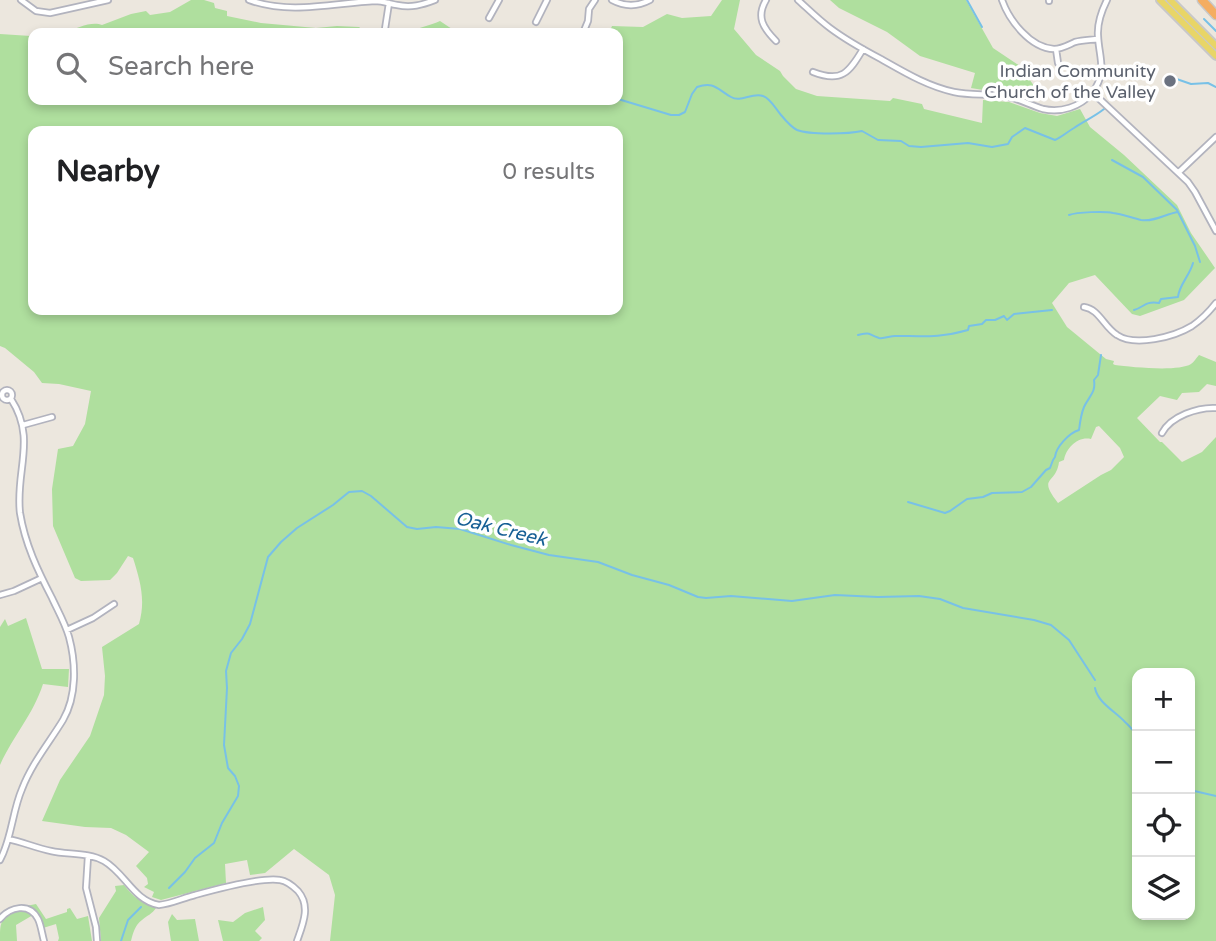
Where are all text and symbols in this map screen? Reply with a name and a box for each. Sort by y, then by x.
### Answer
search box [28,28,623,105]
icon: search [52,48,90,86]
text: Search here [108,51,254,82]
place label: Indian Community Church of the Valley [984,60,1156,103]
marker: Indian Community Church of the Valley [1162,73,1178,89]
text: Nearby [56,153,160,190]
text: 0 results [502,158,595,186]
water label: Oak Creek [453,507,550,551]
map controls [1132,668,1195,920]
button: + [1132,668,1195,731]
button: − [1132,731,1195,794]
button: locate [1132,794,1195,857]
button: layers [1132,857,1195,920]

